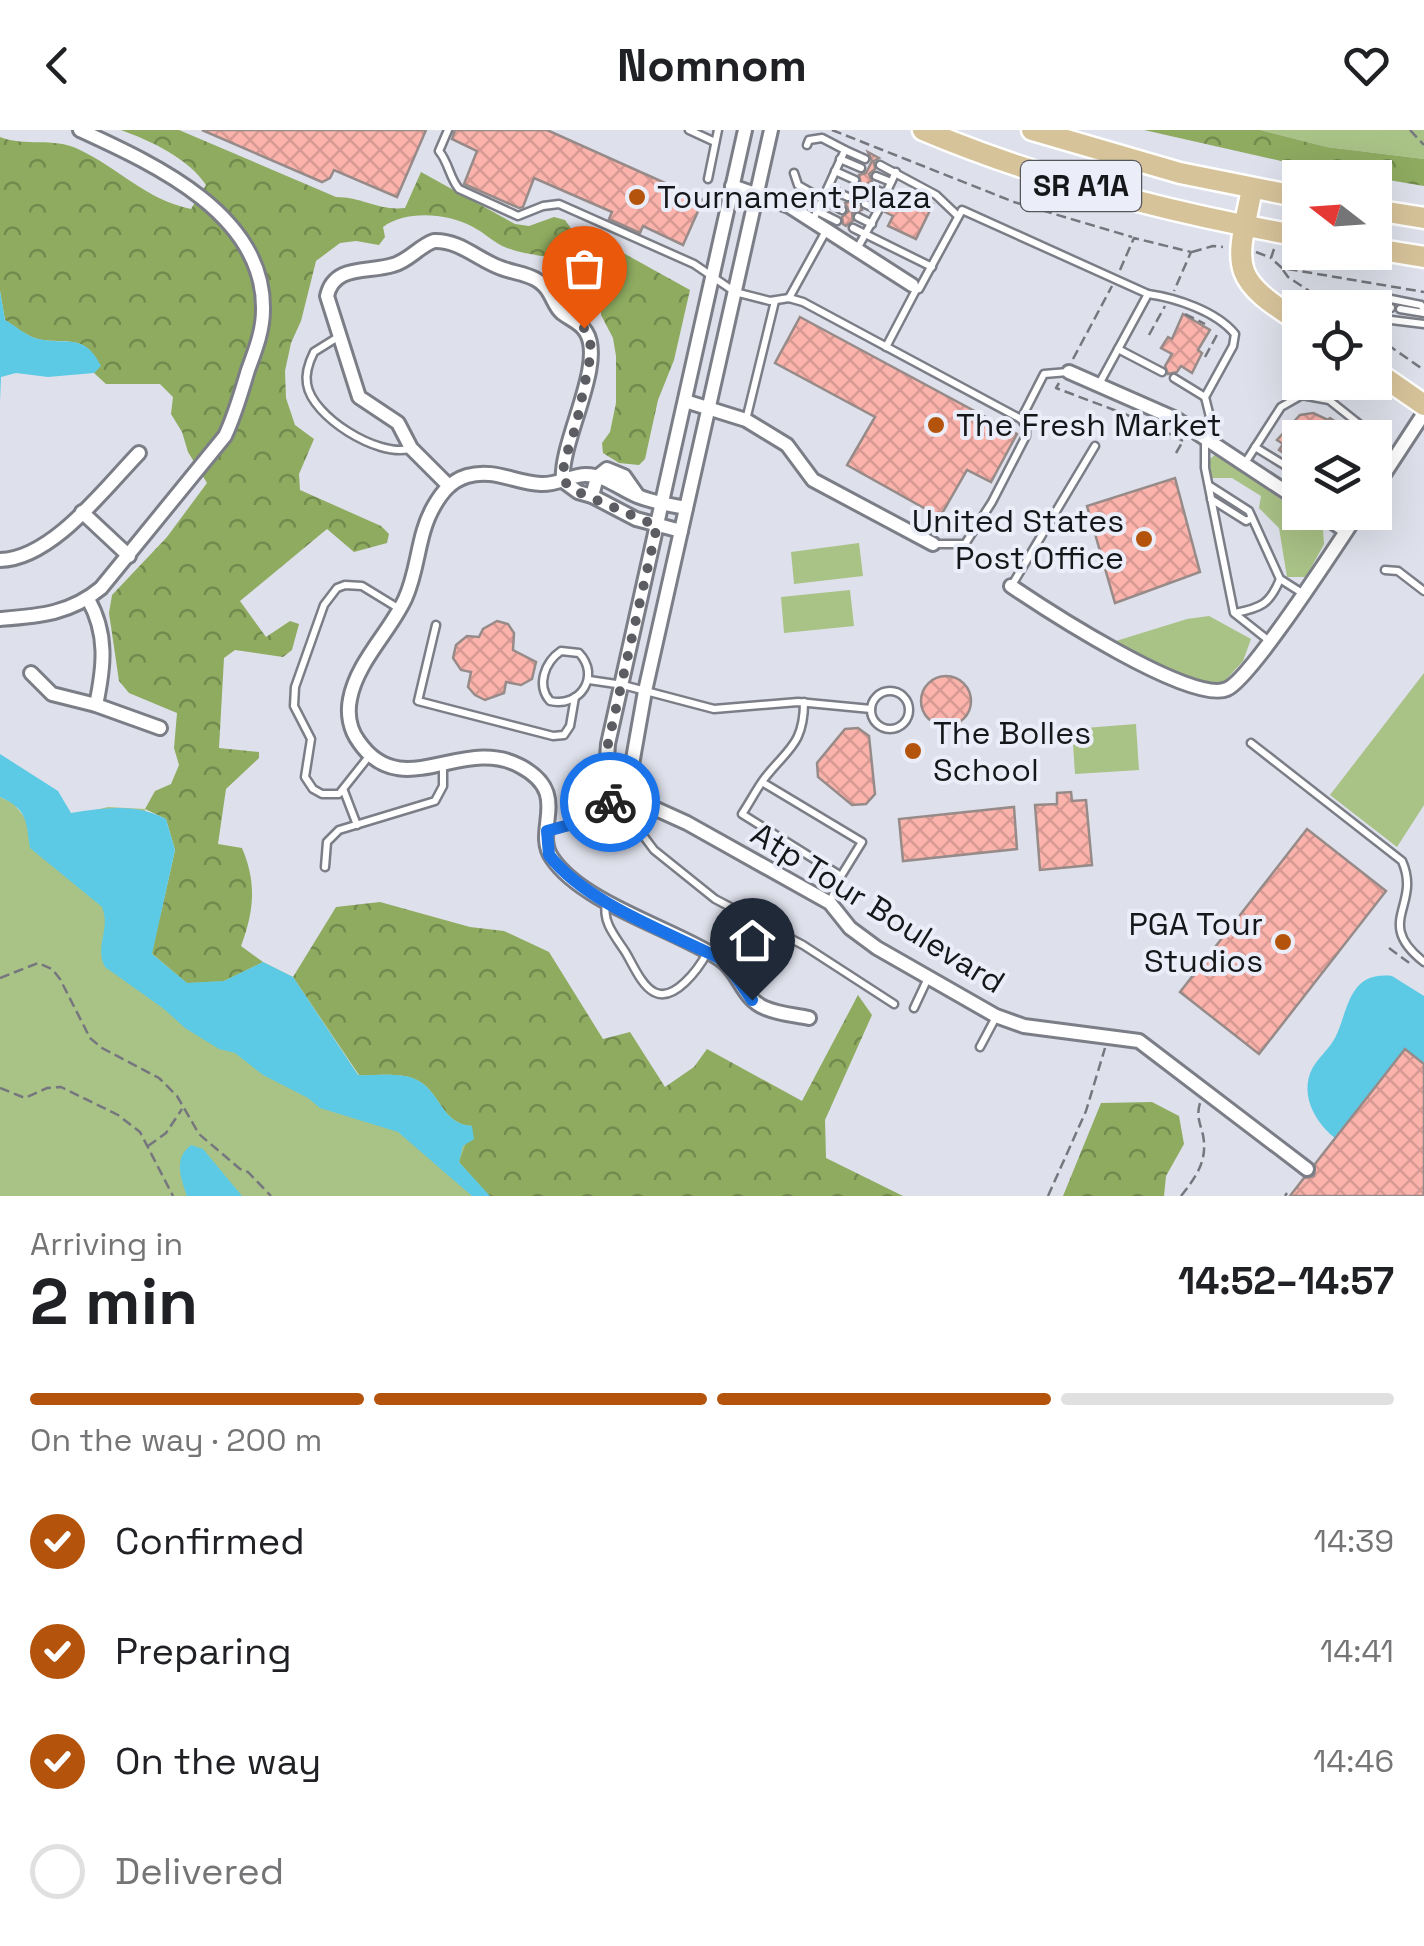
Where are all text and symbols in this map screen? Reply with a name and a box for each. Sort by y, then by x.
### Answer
text: Nomnom [617,37,807,94]
icon: back [30,38,85,93]
icon: heart [1339,38,1394,93]
north arrow [1282,160,1392,270]
map controls [1282,160,1392,530]
road number: SR A1A [1021,161,1141,211]
place label: Tournament Plaza [657,177,931,217]
marker: Tournament Plaza [626,186,648,208]
pin [542,226,627,329]
icon: bag [557,241,612,296]
button: locate [1282,290,1392,400]
place label: The Fresh Market [956,405,1222,445]
marker: The Fresh Market [925,414,947,436]
button: layers [1282,420,1392,530]
place label: United States Post Office [912,501,1124,578]
marker: United States Post Office [1133,528,1155,550]
place label: The Bolles School [933,713,1091,790]
marker: The Bolles School [902,740,924,762]
courier [560,752,660,852]
icon: bike [583,775,638,830]
street label: Atp Tour Boulevard [744,814,1012,1002]
pin [710,898,795,1001]
place label: PGA Tour Studios [1128,904,1263,981]
icon: home [725,913,780,968]
marker: PGA Tour Studios [1272,931,1294,953]
text: Arriving in [30,1224,183,1264]
text: 14:52–14:57 [1178,1257,1394,1305]
text: 2 min [30,1260,198,1343]
text: On the way · 200 m [30,1420,322,1460]
icon: check [30,1514,85,1569]
text: Confirmed [115,1517,305,1565]
text: 14:39 [1314,1521,1394,1561]
icon: check [30,1624,85,1679]
text: Preparing [115,1627,292,1675]
text: 14:41 [1320,1631,1394,1671]
icon: check [30,1734,85,1789]
text: On the way [115,1737,321,1785]
text: 14:46 [1313,1741,1394,1781]
text: Delivered [115,1847,284,1895]

